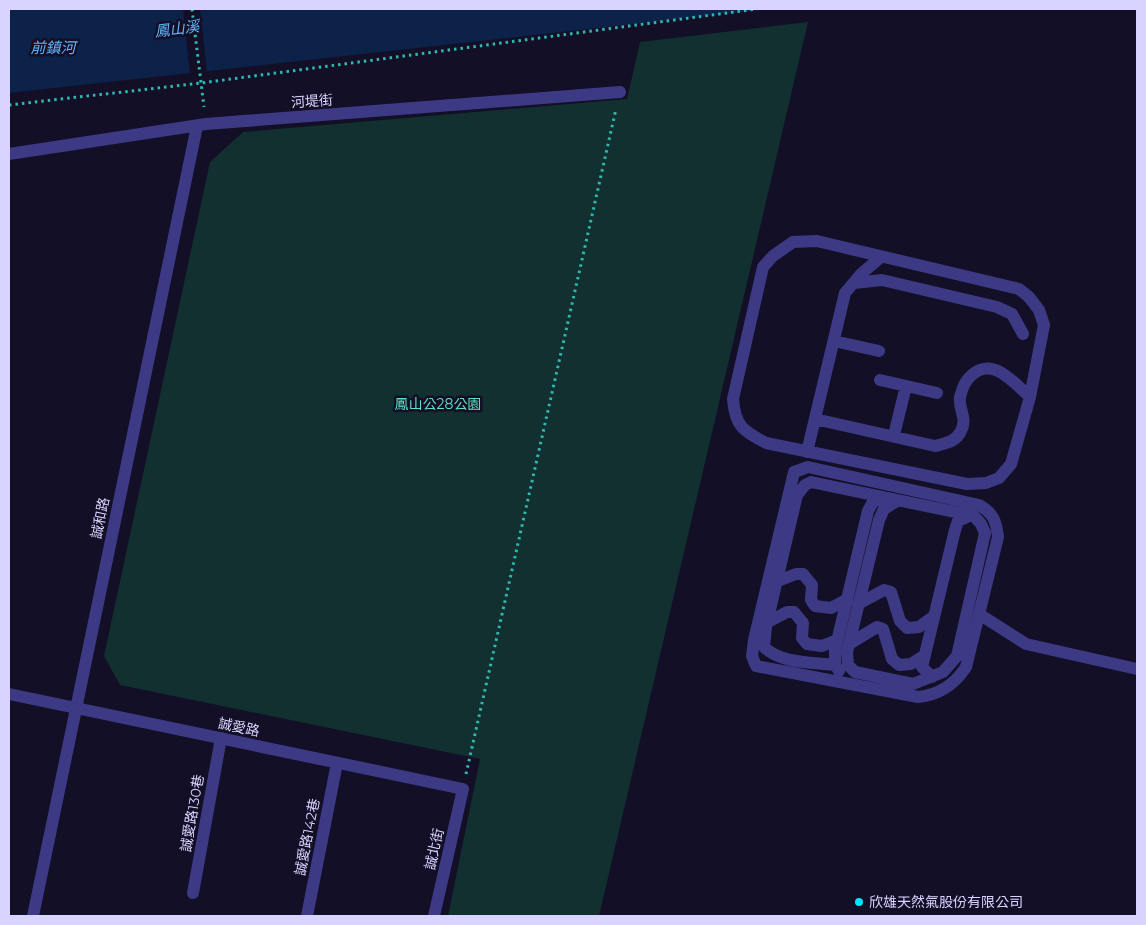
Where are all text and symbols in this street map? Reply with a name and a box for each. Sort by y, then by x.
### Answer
water label: 鳳山溪 [153,16,202,41]
water label: 前鎮河 [30,38,78,57]
street label: 河堤街 [290,91,334,111]
park label: 鳳山公28公園 [395,395,481,413]
street label: 誠和路 [87,496,113,540]
street label: 誠愛路 [217,714,261,740]
street label: 誠愛路130巷 [176,773,208,853]
street label: 誠愛路142巷 [291,797,323,877]
street label: 誠北街 [421,827,447,871]
place label: 欣雄天然氣股份有限公司 [869,893,1023,911]
marker: 欣雄天然氣股份有限公司 [853,896,865,908]

